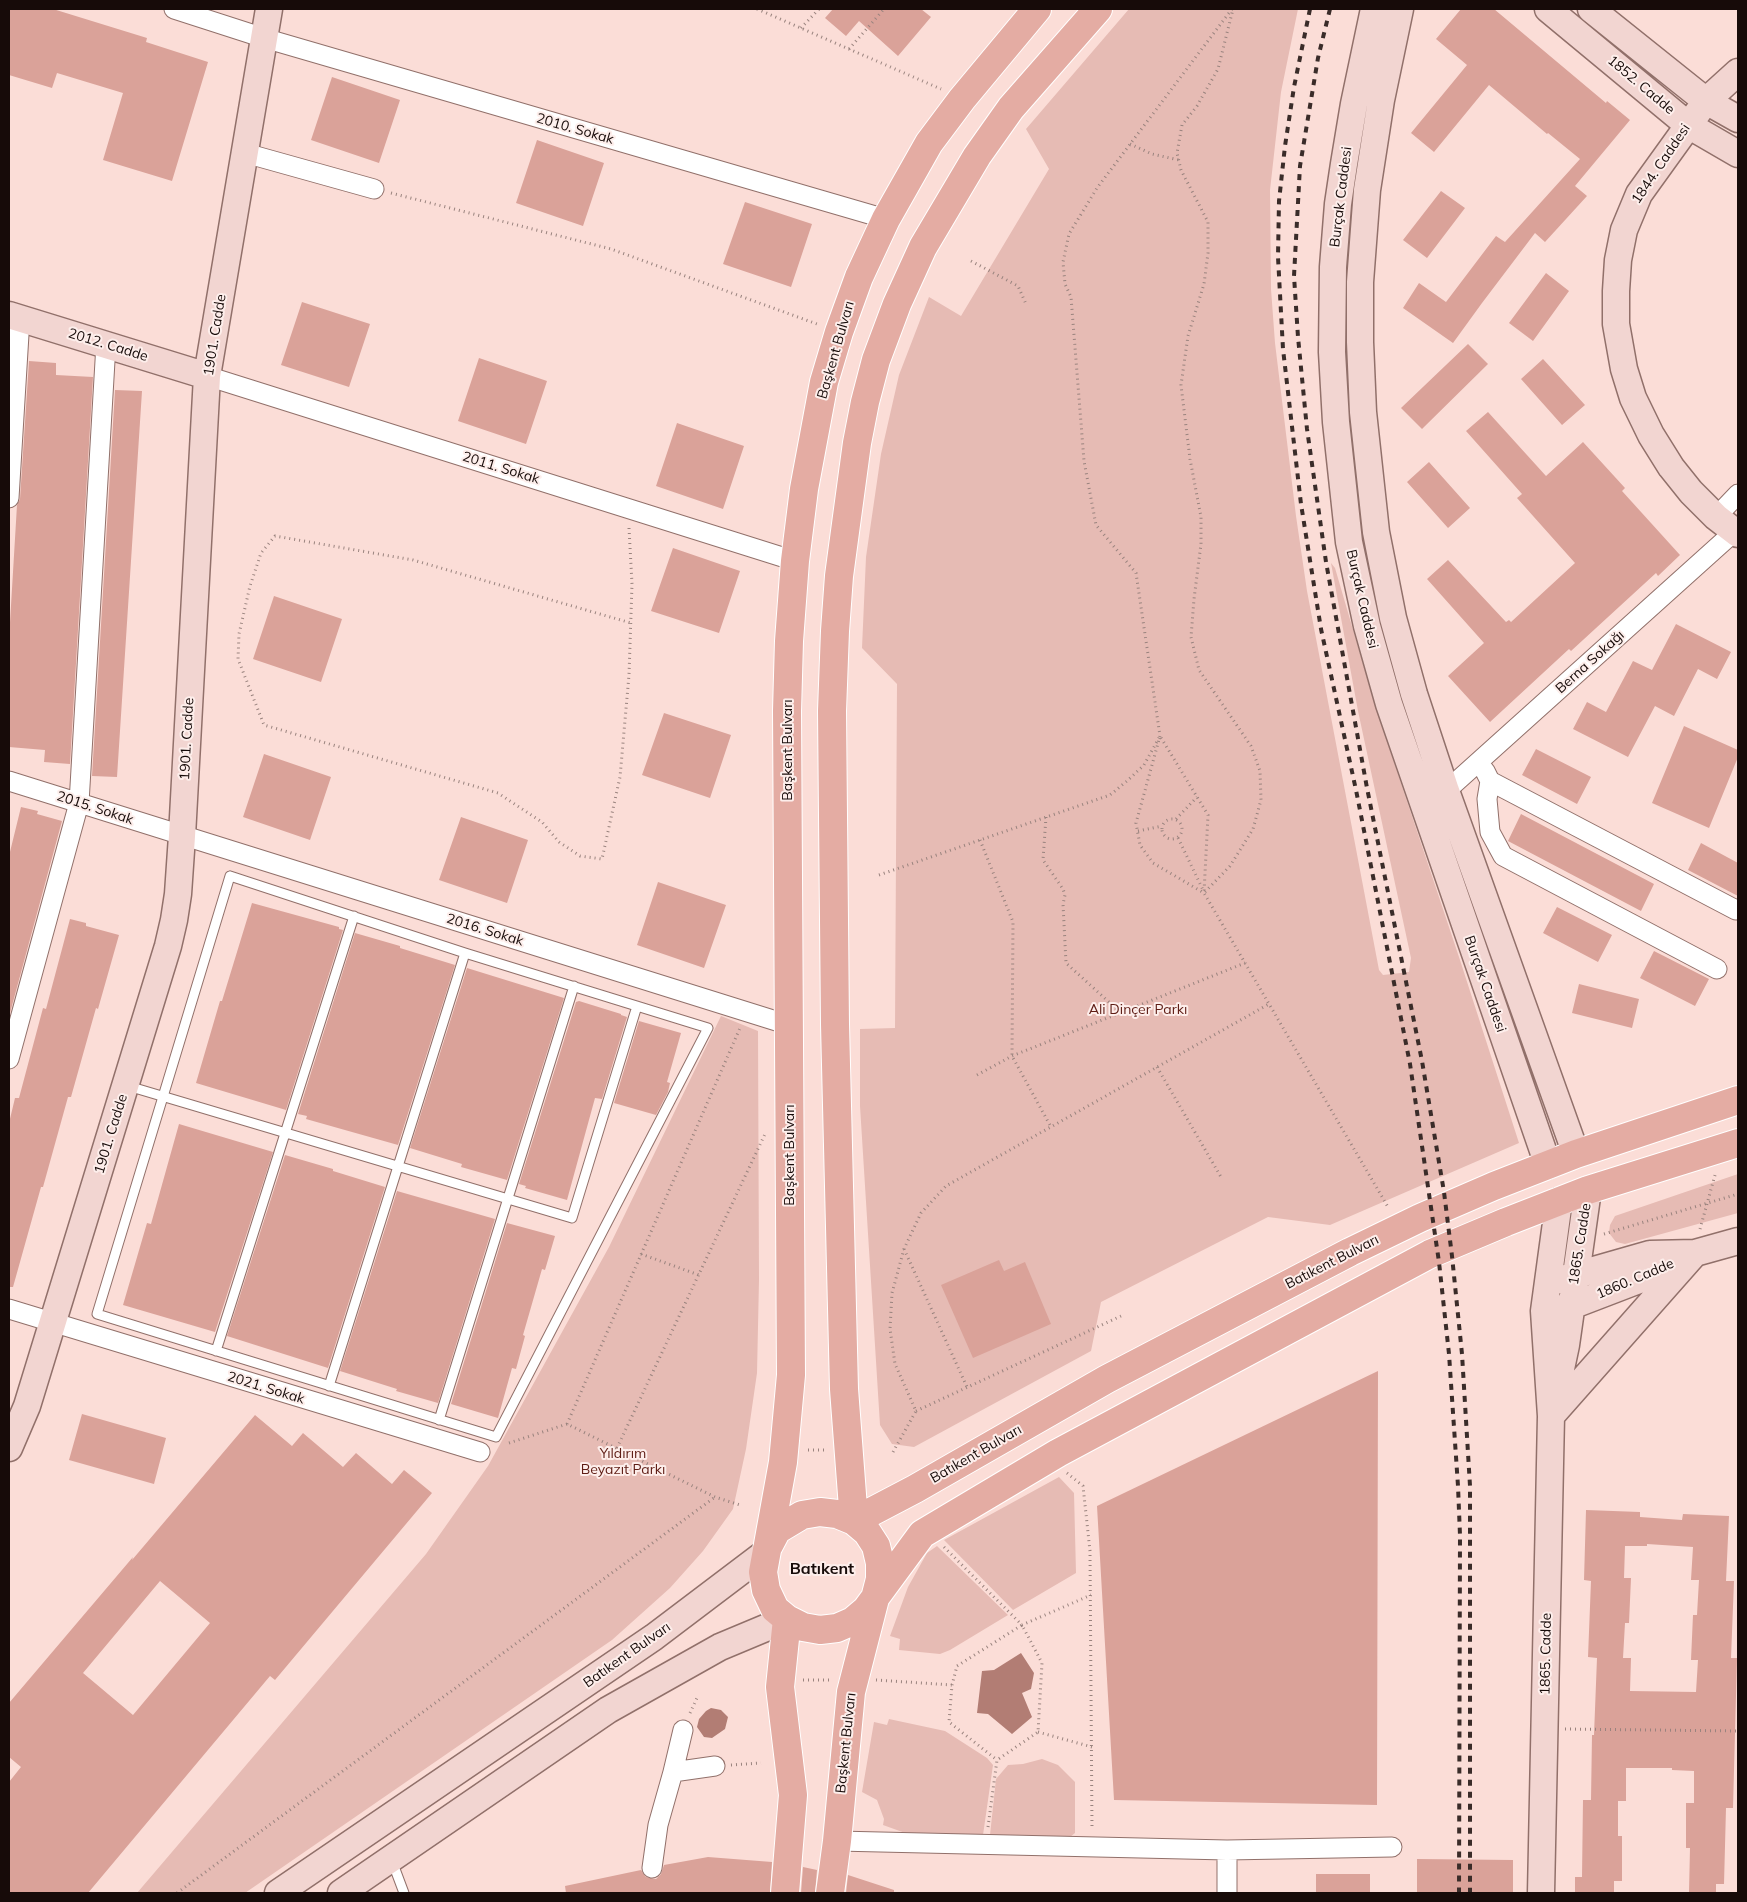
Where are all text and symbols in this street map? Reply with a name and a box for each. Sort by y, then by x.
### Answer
street label: 1852. Cadde [1604,52,1678,118]
street label: 2010. Sokak [534,110,616,148]
street label: 1844. Caddesi [1628,121,1694,207]
street label: Burçak Caddesi [1326,146,1356,248]
street label: 1901. Cadde [200,293,230,377]
street label: Başkent Bulvarı [814,299,858,401]
street label: 2012. Cadde [66,325,150,365]
street label: 2011. Sokak [460,448,542,488]
street label: Burçak Caddesi [1342,548,1382,650]
street label: Berna Sokağı [1552,627,1628,697]
street label: 1901. Cadde [176,697,198,781]
street label: Başkent Bulvarı [780,699,796,801]
street label: 2015. Sokak [54,788,136,828]
street label: 2016. Sokak [444,910,526,950]
street label: Burçak Caddesi [1461,933,1509,1035]
park label: Ali Dinçer Parkı [1089,1002,1187,1018]
street label: 1901. Cadde [91,1092,131,1176]
street label: Başkent Bulvarı [782,1104,798,1206]
street label: 1865. Cadde [1565,1202,1595,1286]
street label: Batıkent Bulvarı [1282,1231,1382,1293]
street label: 1860. Cadde [1594,1255,1676,1303]
street label: 2021. Sokak [225,1368,307,1408]
street label: Batıkent Bulvarı [927,1421,1025,1487]
park label: Yıldırım Beyazıt Parkı [581,1446,665,1478]
district label: Batıkent [790,1559,854,1579]
street label: 1865. Cadde [1537,1613,1555,1695]
street label: Batıkent Bulvarı [580,1619,674,1691]
street label: Başkent Bulvarı [832,1692,860,1794]

